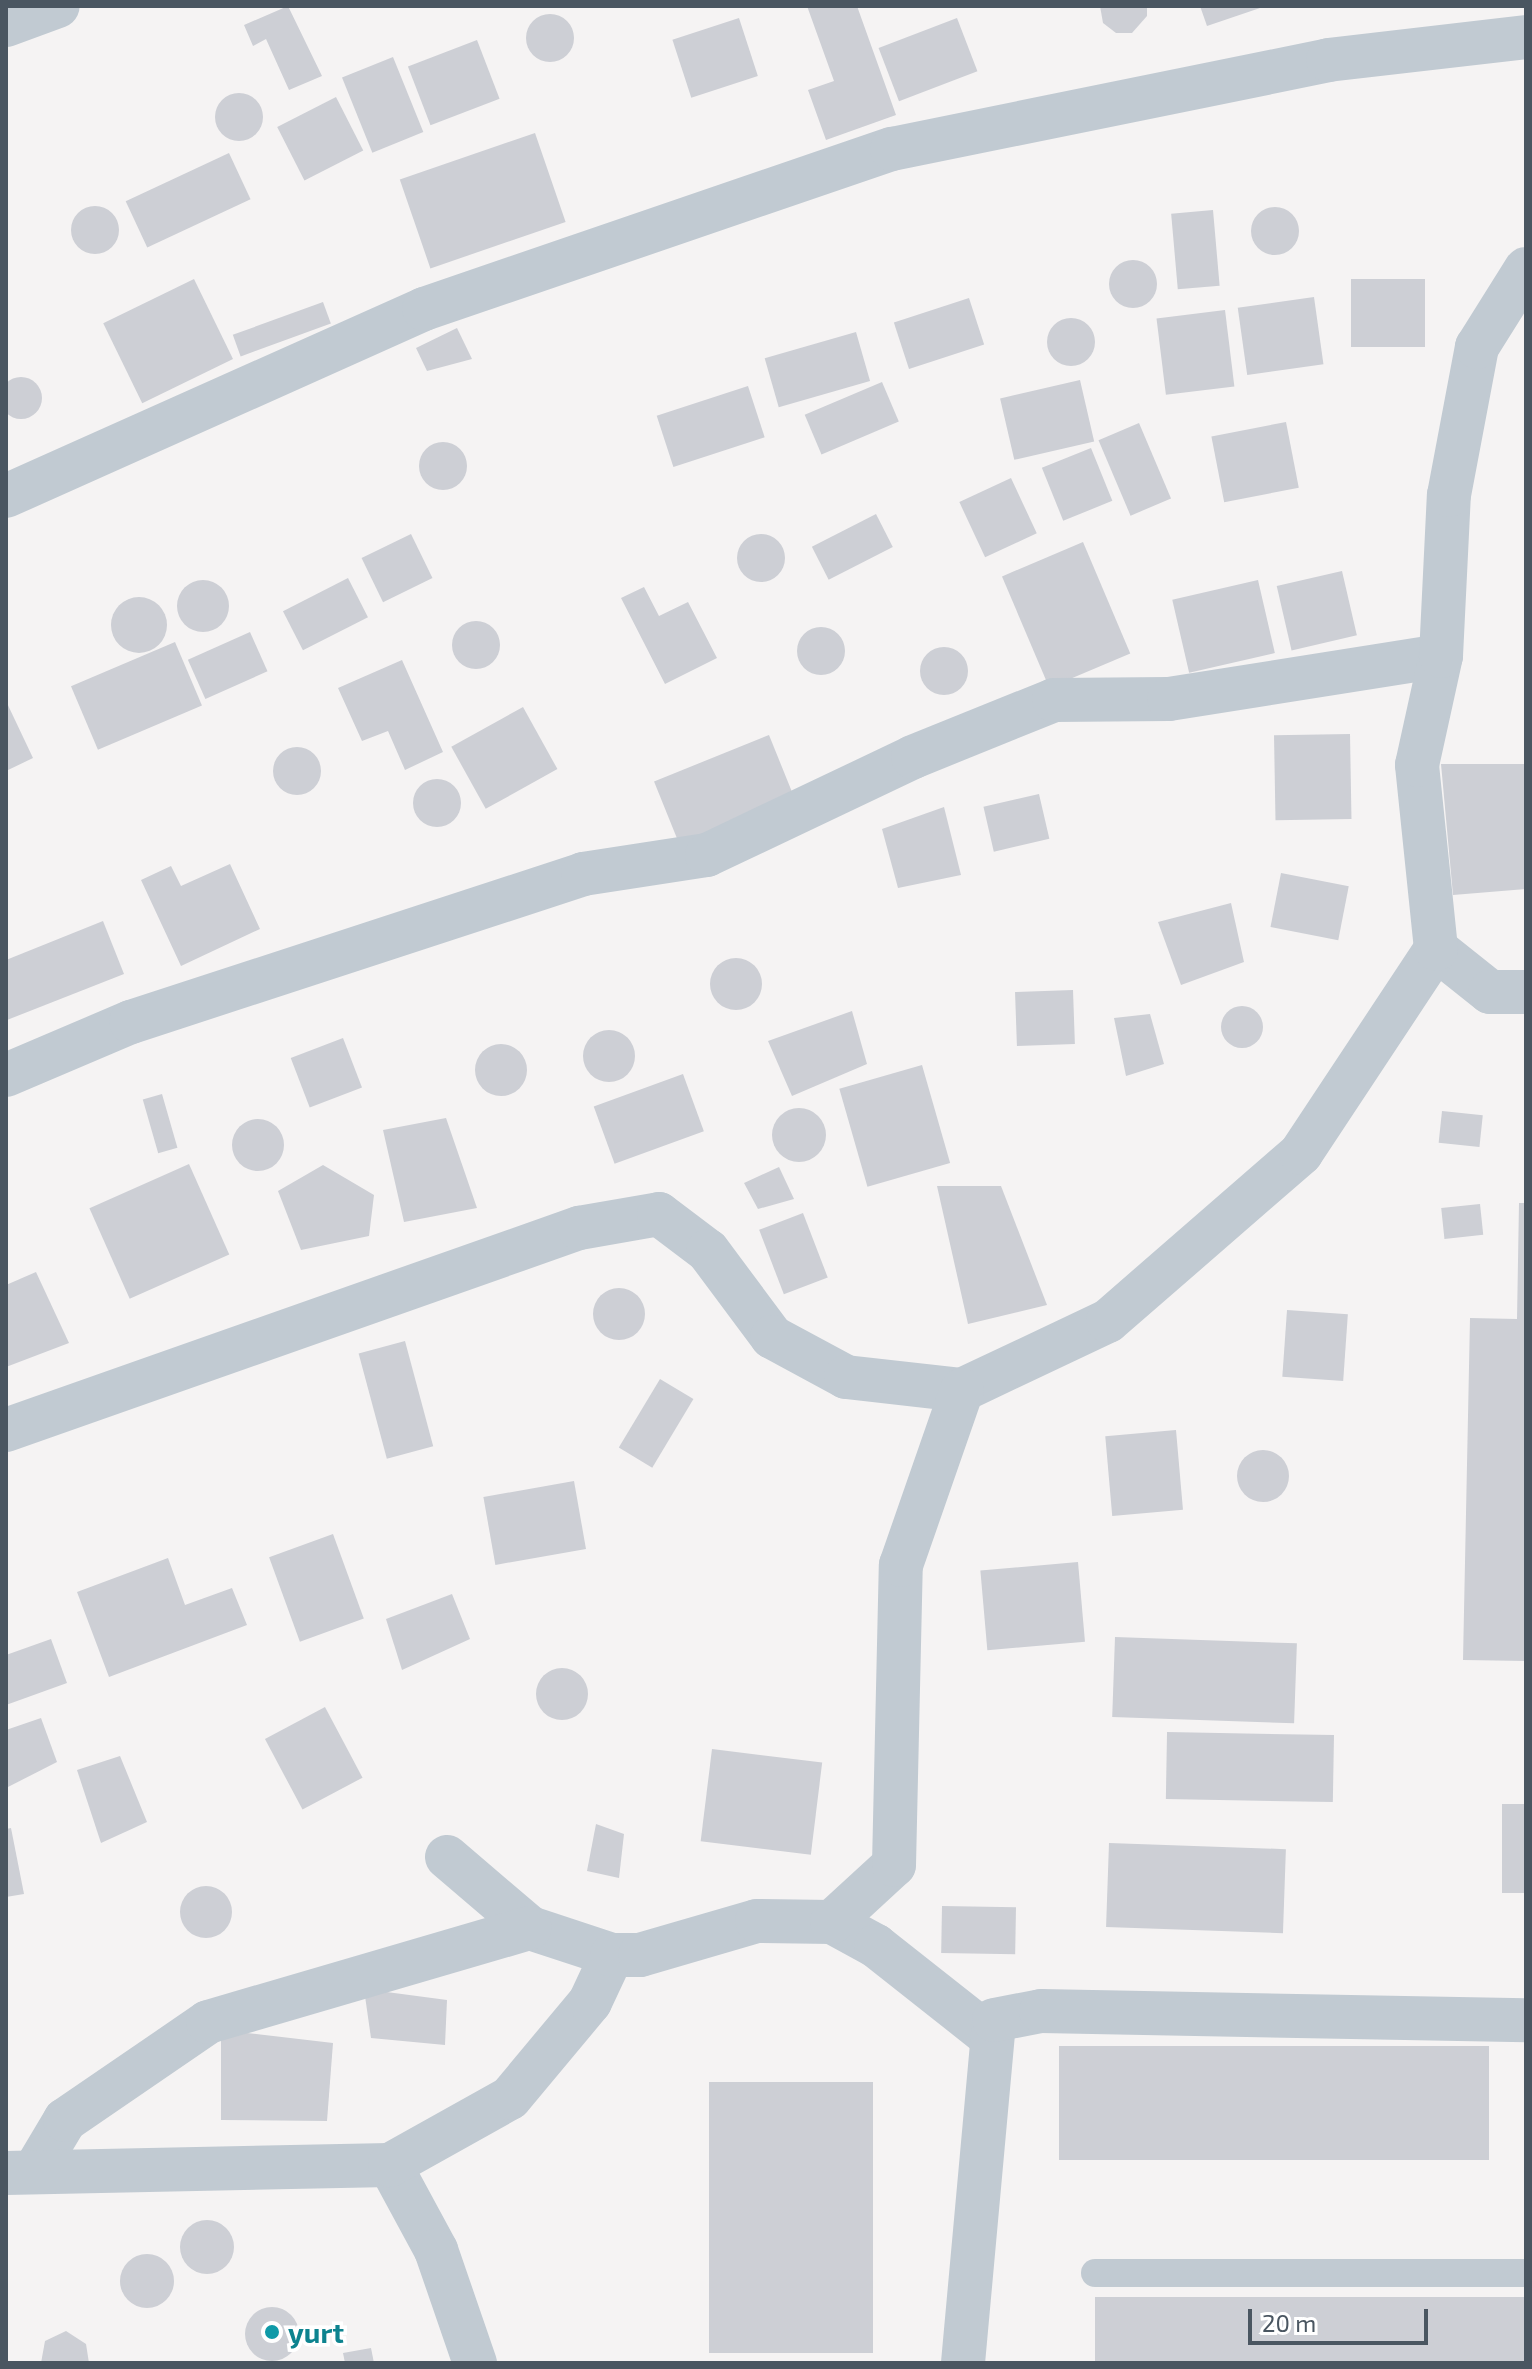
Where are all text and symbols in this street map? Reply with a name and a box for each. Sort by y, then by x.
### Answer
scale bar [1252,2293,1432,2343]
text: 20 m [1262,2308,1316,2337]
place label: yurt [288,2315,344,2349]
marker: yurt [263,2323,281,2341]

